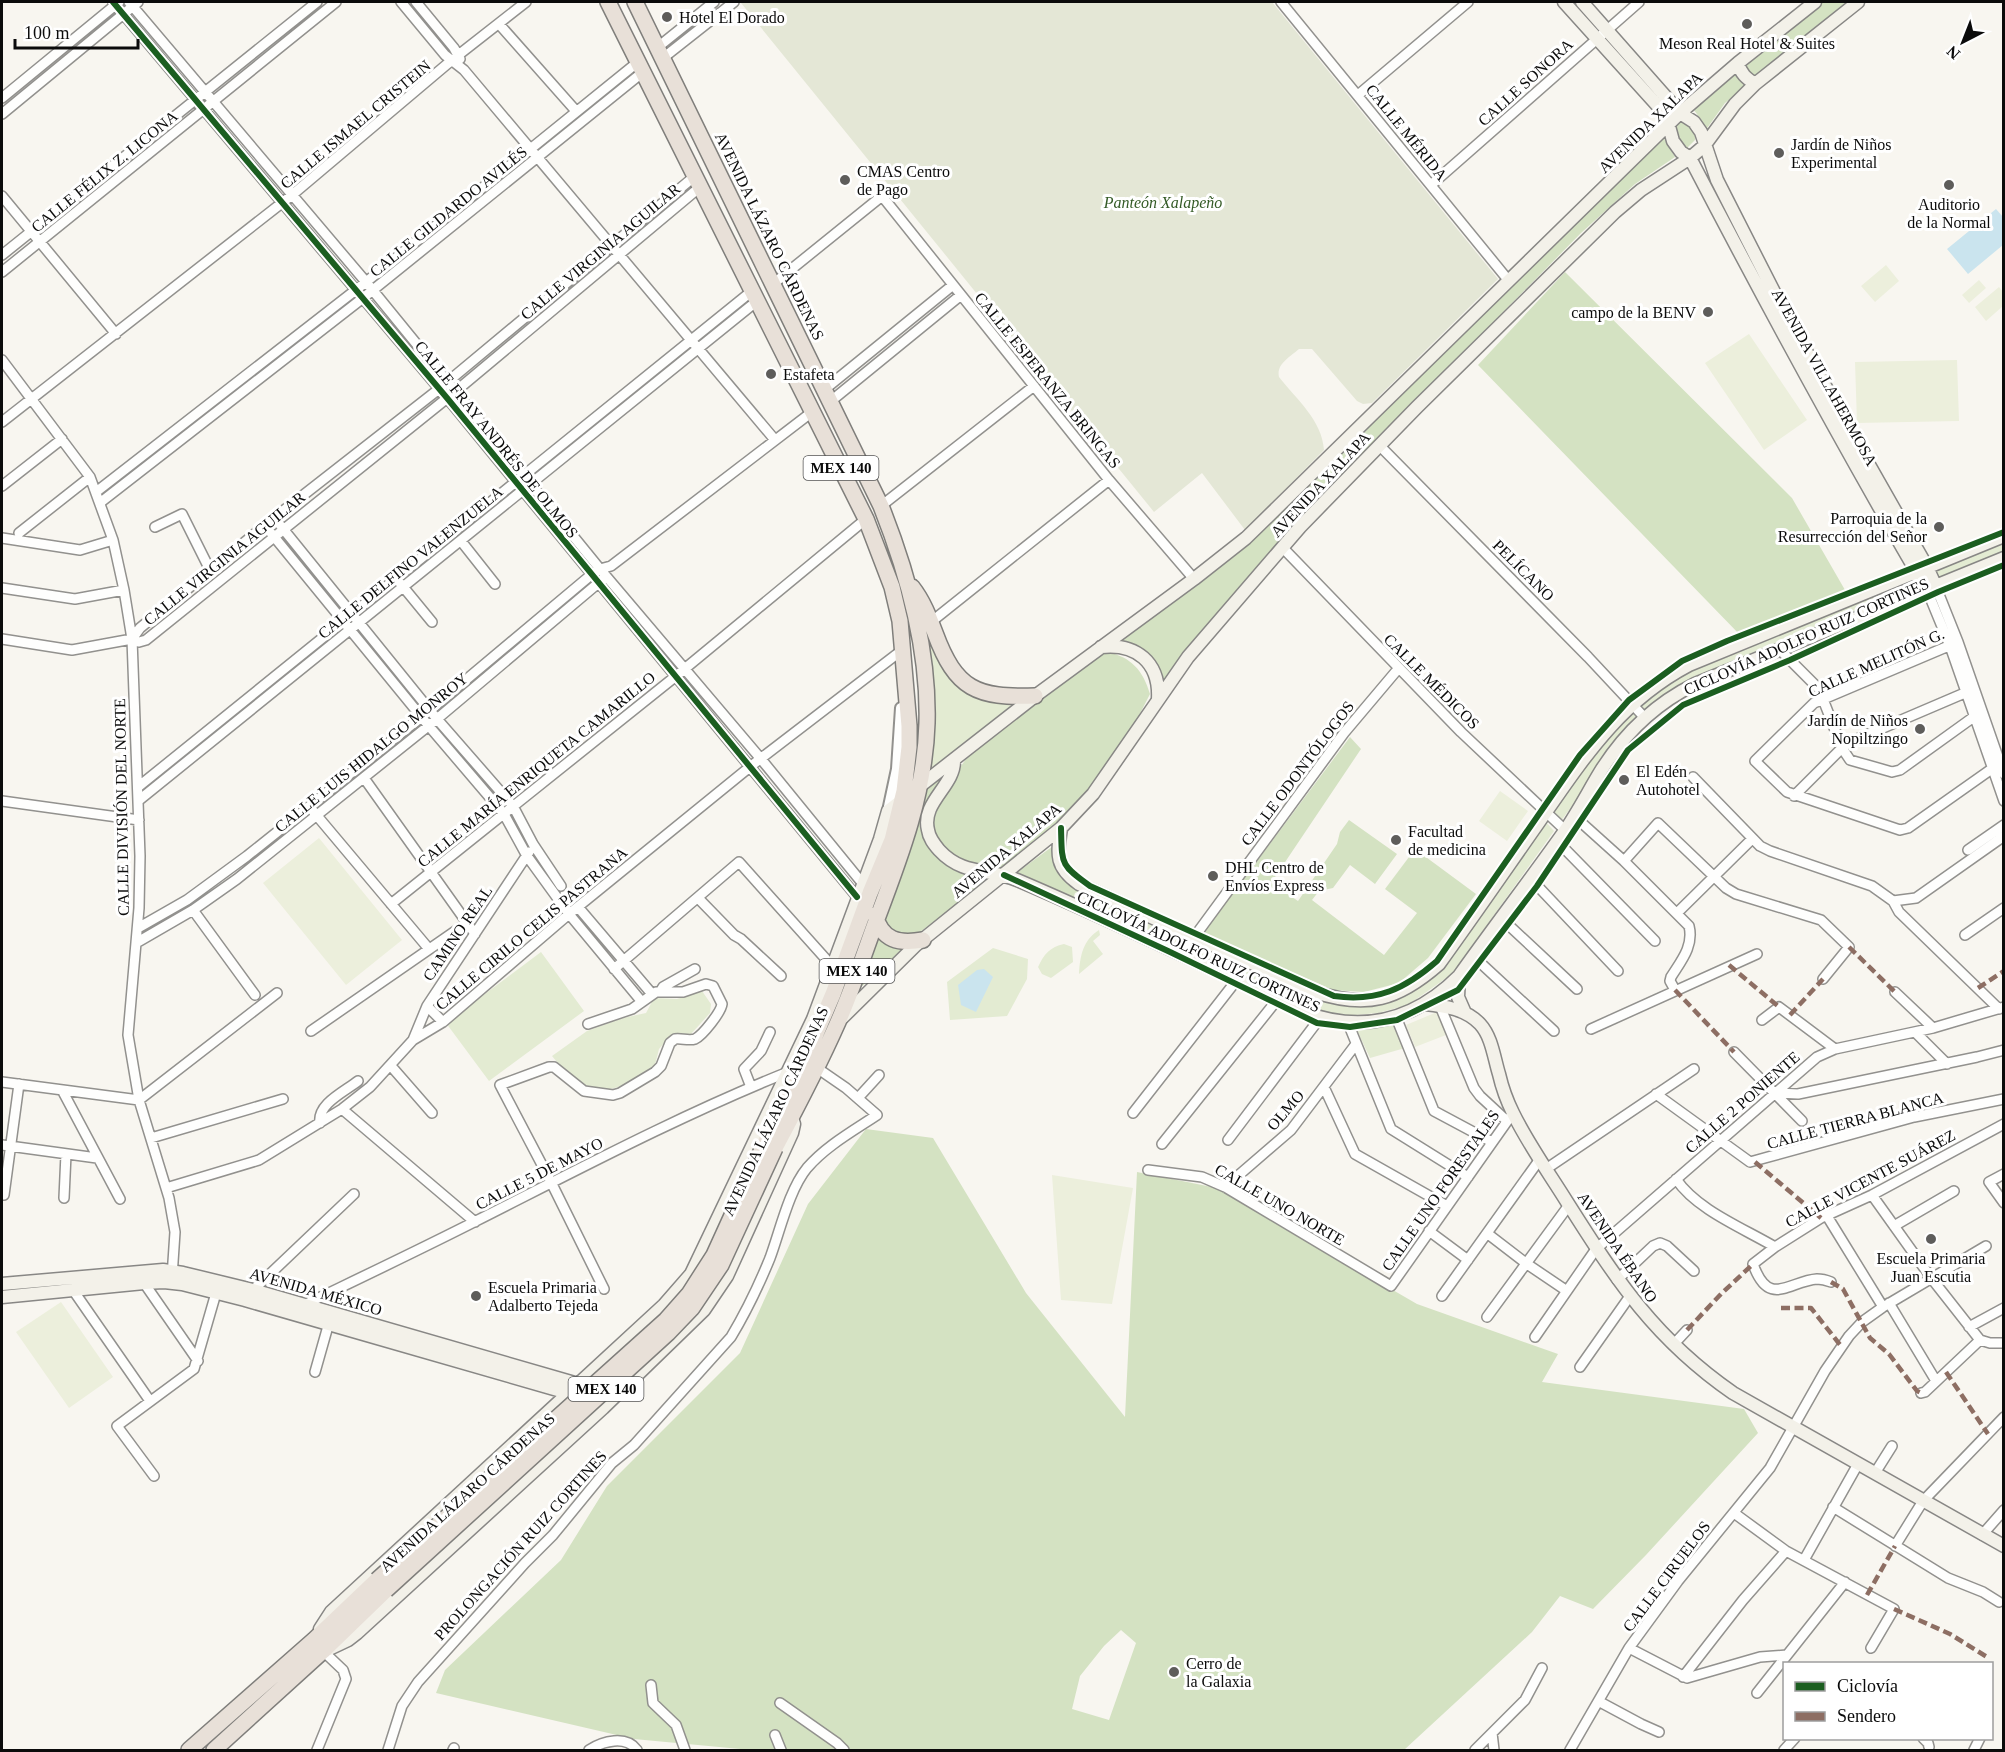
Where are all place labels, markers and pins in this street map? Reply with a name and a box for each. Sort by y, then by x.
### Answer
place label: Hotel El Dorado [679,9,785,26]
marker: Hotel El Dorado [660,10,674,24]
marker: Meson Real Hotel & Suites [1740,17,1754,31]
place label: Meson Real Hotel & Suites [1659,35,1835,52]
place label: Jardín de Niños Experimental [1791,136,1891,172]
marker: Jardín de Niños Experimental [1772,146,1786,160]
place label: CMAS Centro de Pago [857,163,950,199]
marker: CMAS Centro de Pago [838,173,852,187]
marker: Auditorio de la Normal [1942,178,1956,192]
place label: Auditorio de la Normal [1907,196,1991,231]
place label: campo de la BENV [1571,304,1696,322]
marker: campo de la BENV [1701,305,1715,319]
place label: Estafeta [783,366,835,383]
marker: Estafeta [764,367,778,381]
place label: Parroquia de la Resurrección del Señor [1778,510,1928,545]
marker: Parroquia de la Resurrección del Señor [1932,520,1946,534]
place label: Jardín de Niños Nopiltzingo [1808,712,1908,748]
marker: Jardín de Niños Nopiltzingo [1913,722,1927,736]
place label: El Edén Autohotel [1636,763,1701,798]
marker: El Edén Autohotel [1617,773,1631,787]
place label: Facultad de medicina [1408,823,1486,858]
marker: Facultad de medicina [1389,833,1403,847]
place label: DHL Centro de Envíos Express [1225,859,1324,895]
marker: DHL Centro de Envíos Express [1206,869,1220,883]
marker: Escuela Primaria Juan Escutia [1924,1232,1938,1246]
place label: Escuela Primaria Juan Escutia [1877,1250,1985,1285]
place label: Escuela Primaria Adalberto Tejeda [488,1279,598,1315]
marker: Escuela Primaria Adalberto Tejeda [469,1289,483,1303]
place label: Cerro de la Galaxia [1186,1655,1251,1690]
marker: Cerro de la Galaxia [1167,1665,1181,1679]

